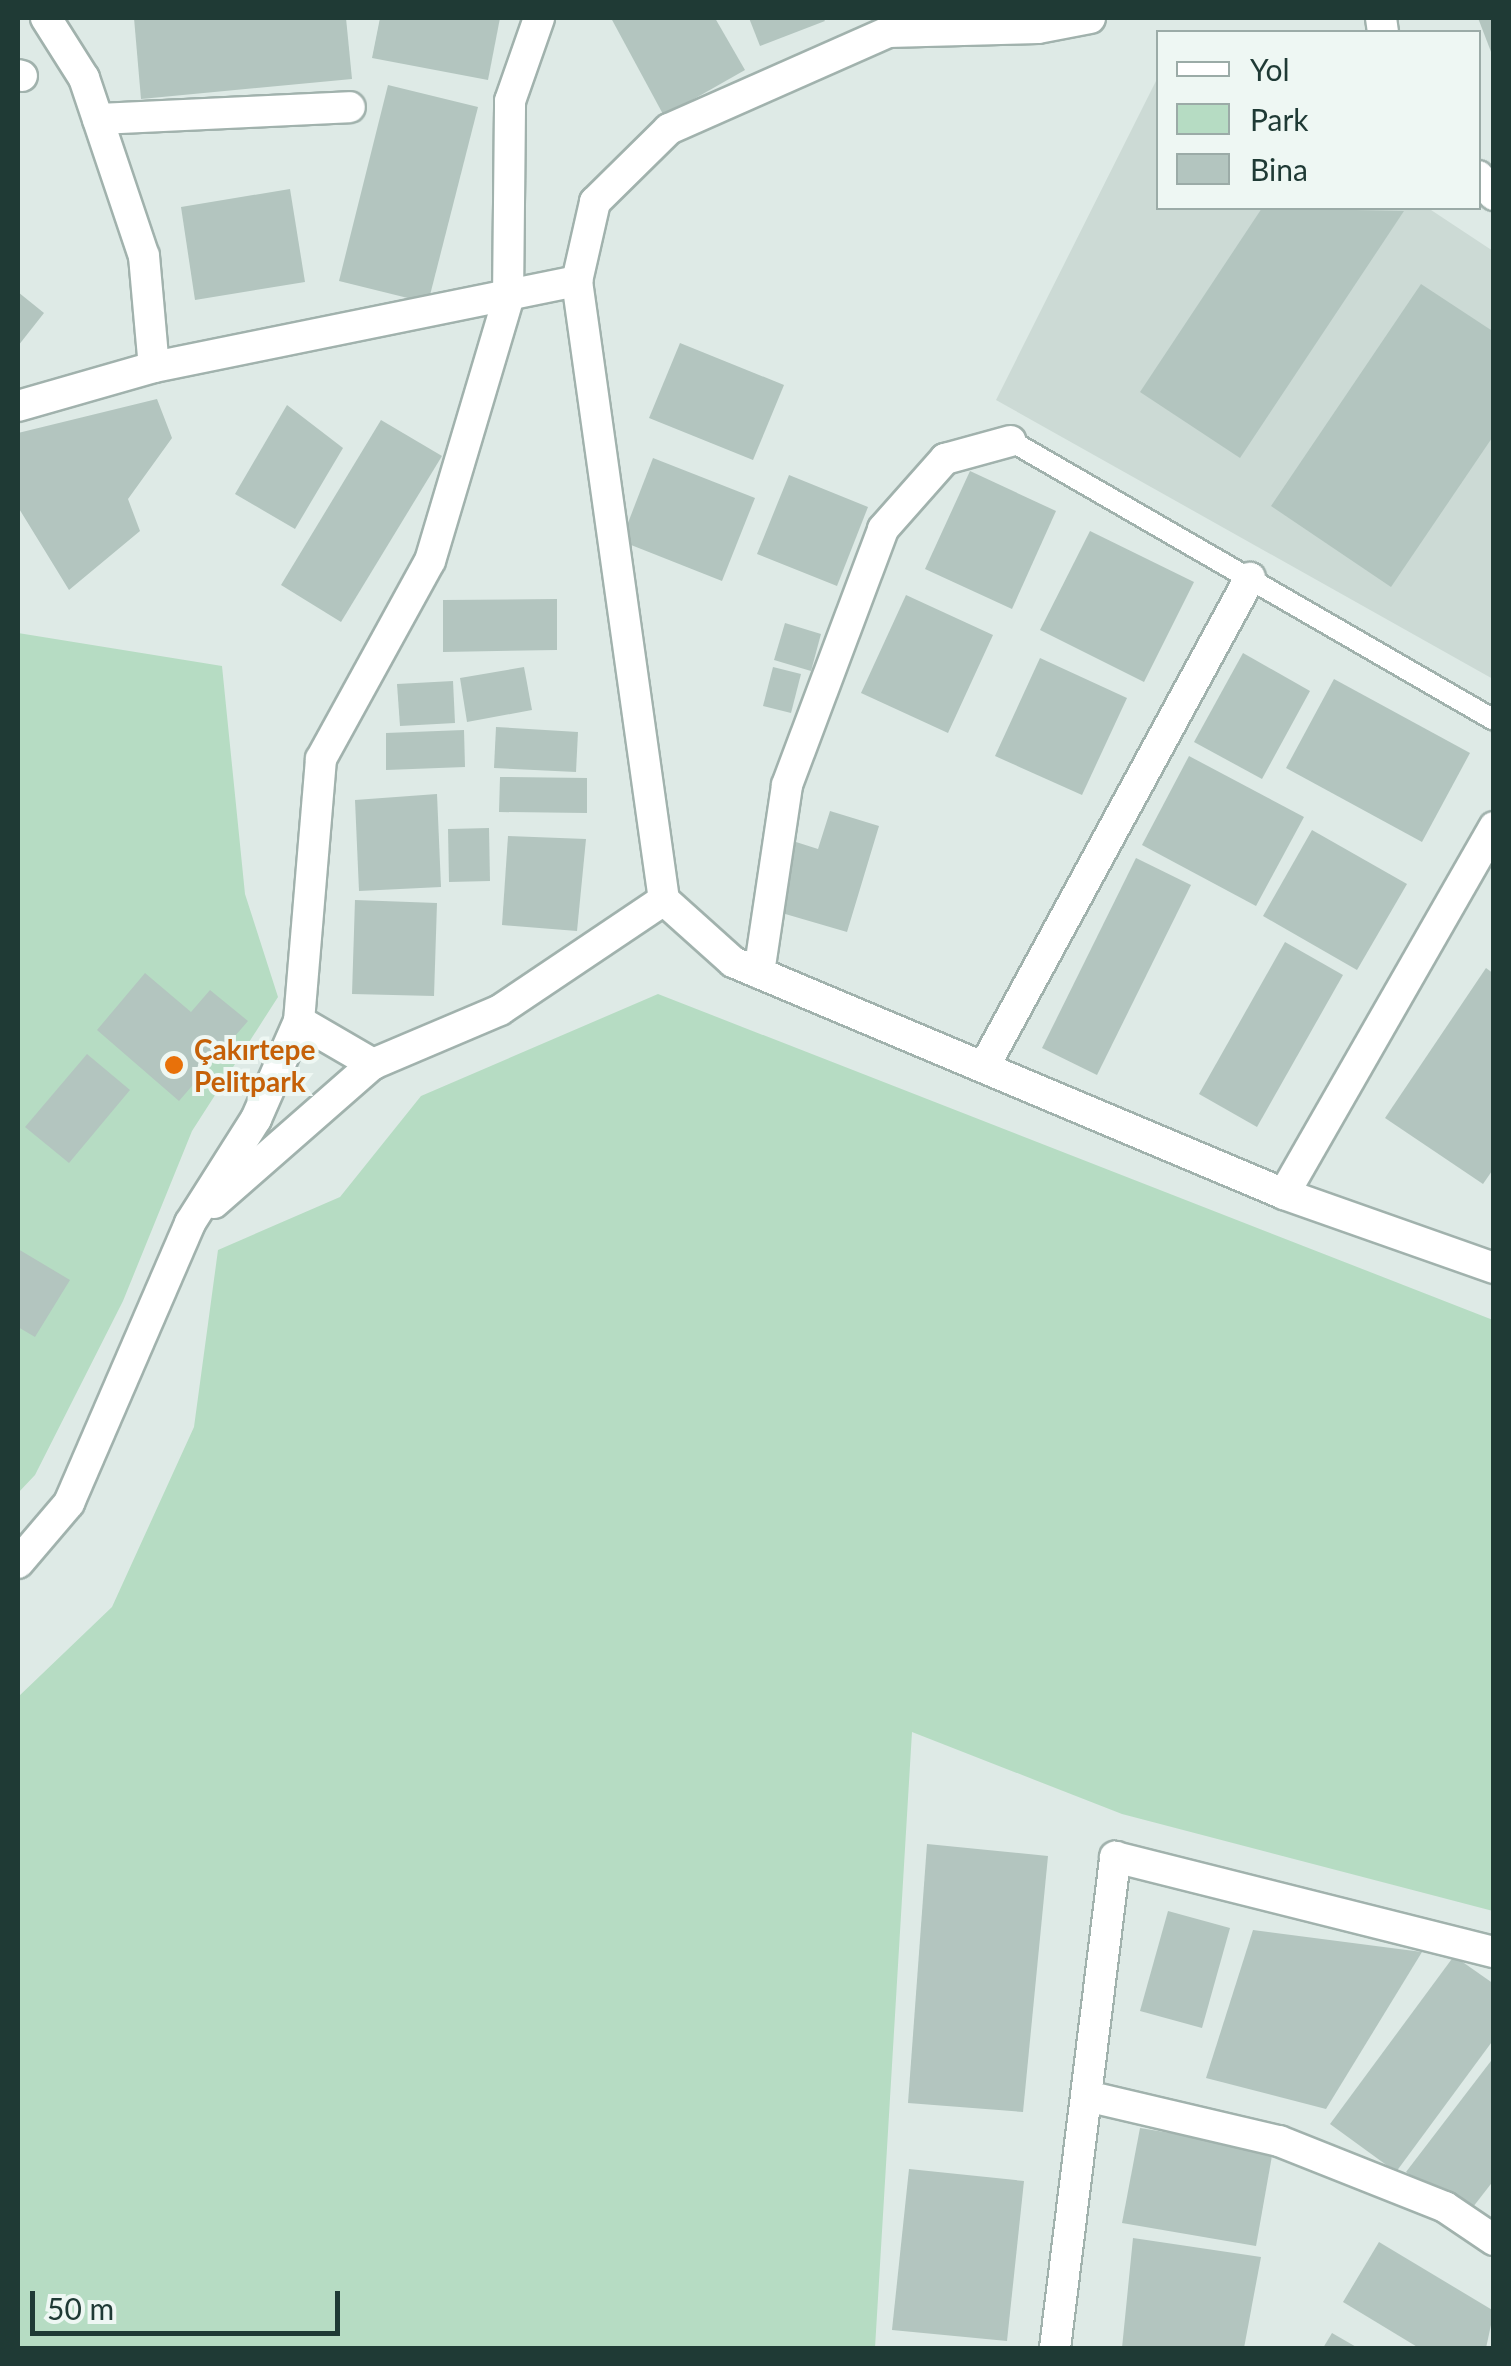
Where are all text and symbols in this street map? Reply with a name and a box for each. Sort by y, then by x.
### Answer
legend [1156,30,1481,210]
text: Yol [1250,51,1290,87]
text: Park [1250,101,1309,137]
text: Bina [1250,151,1308,187]
place label: Çakırtepe Pelitpark [194,1032,315,1098]
marker: Çakırtepe Pelitpark [163,1054,185,1076]
scale bar [35,2271,345,2333]
text: 50 m [47,2290,114,2326]

